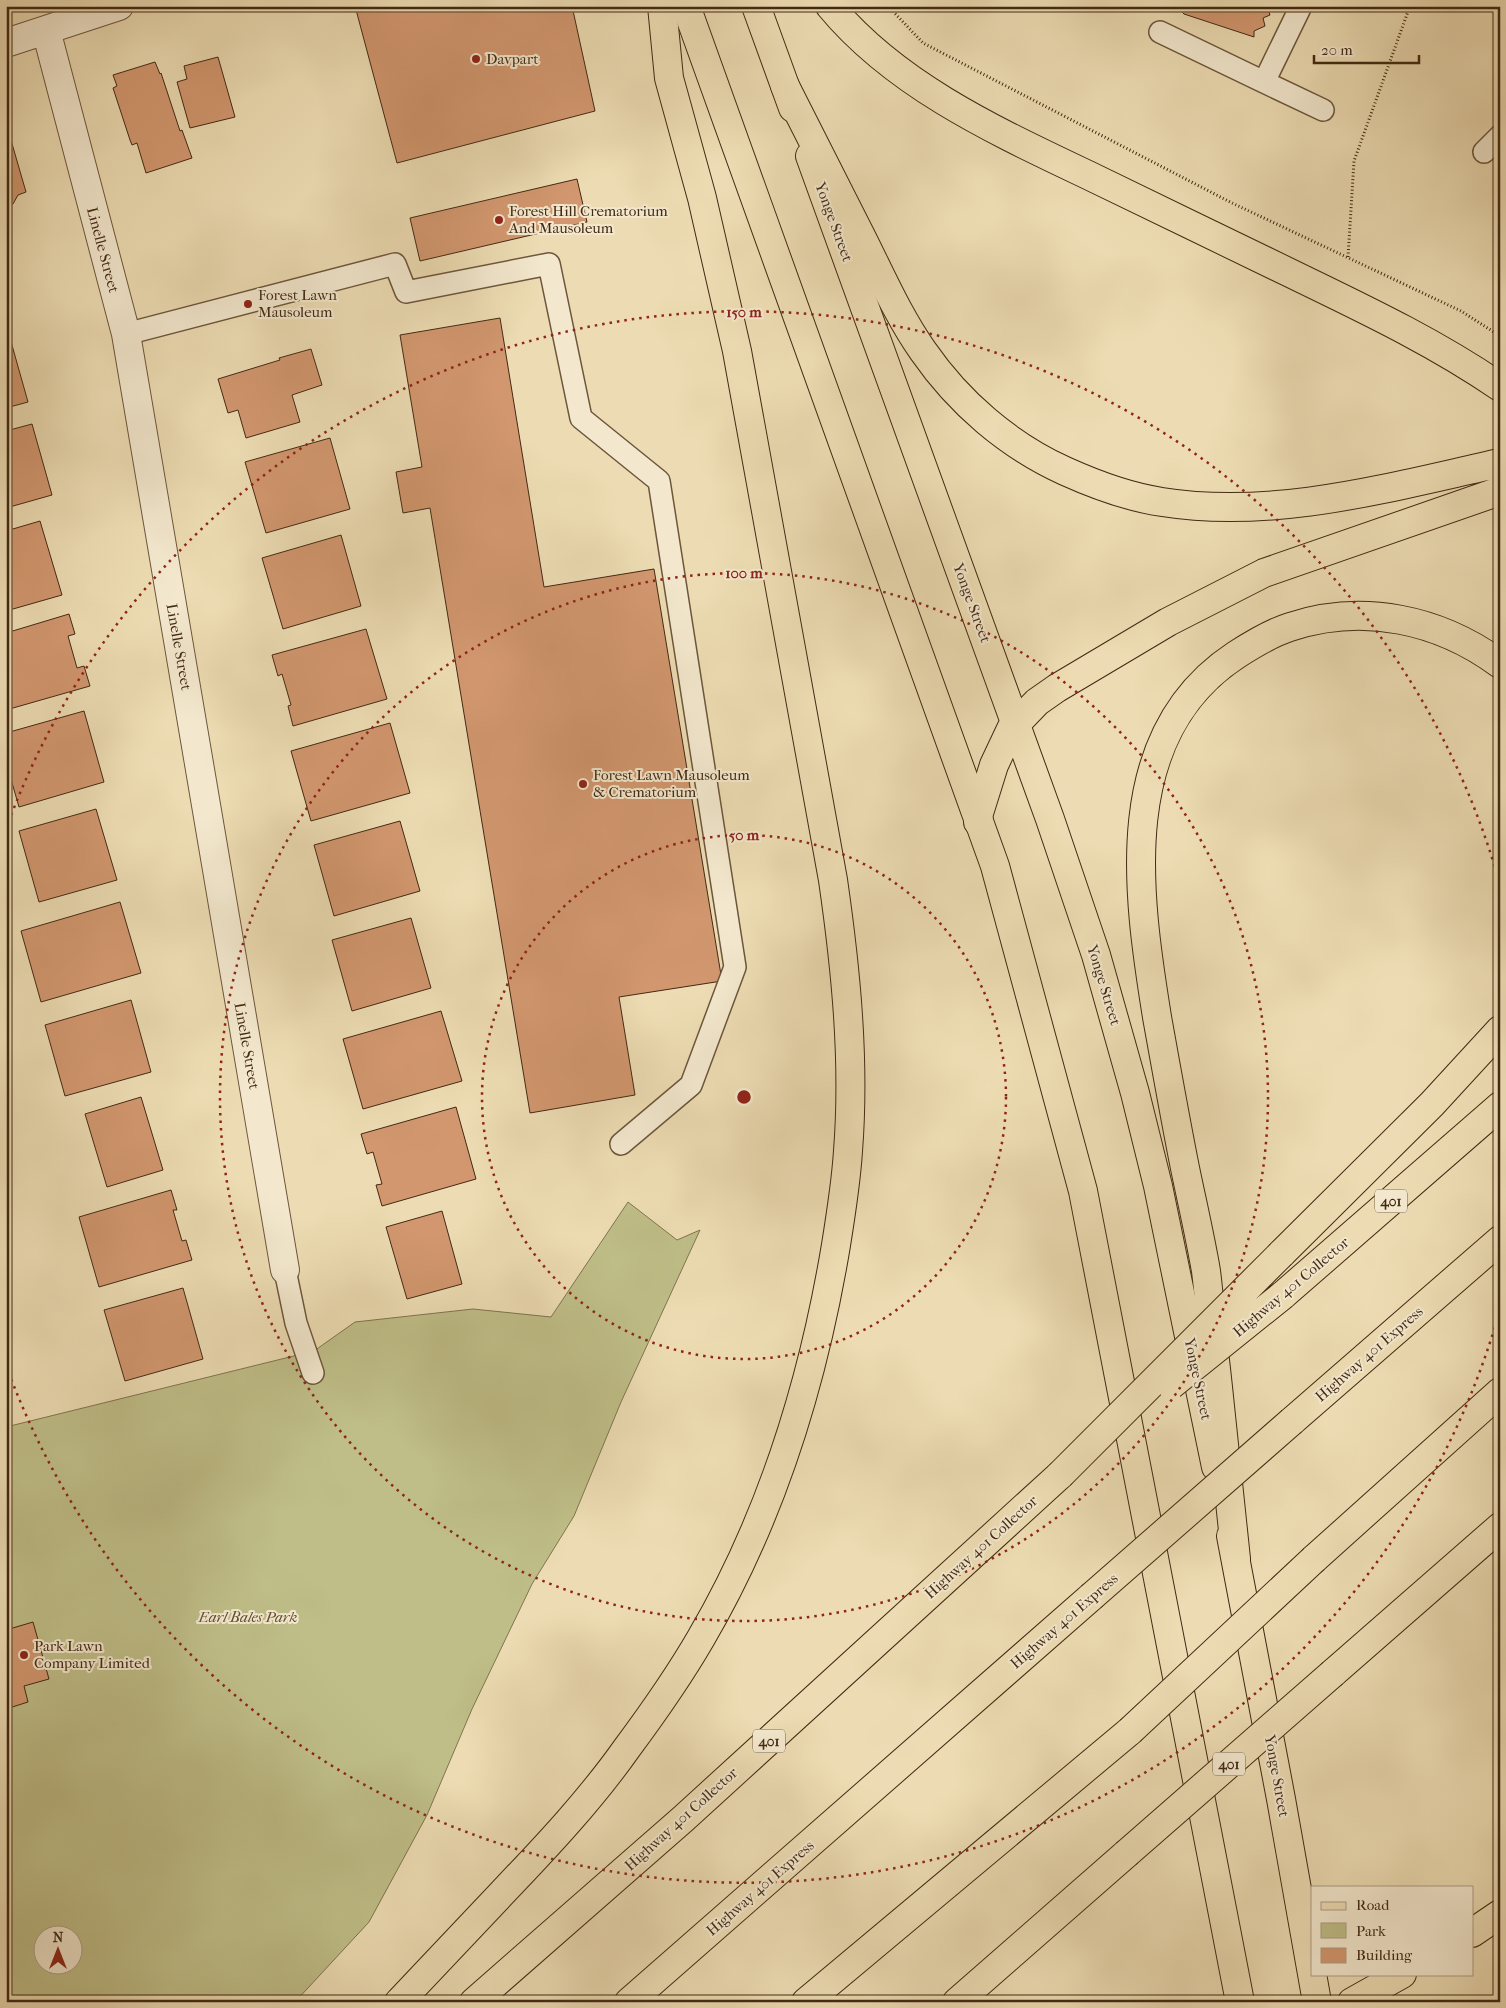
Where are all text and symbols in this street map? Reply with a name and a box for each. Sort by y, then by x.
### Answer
scale bar [1314,32,1418,64]
text: 20 m [1321,41,1353,59]
place label: Davpart [486,50,539,68]
marker: Davpart [470,53,482,65]
street label: Yonge Street [811,179,857,265]
place label: Forest Hill Crematorium And Mausoleum [508,202,668,237]
street label: Linelle Street [83,205,123,295]
marker: Forest Hill Crematorium And Mausoleum [493,214,505,226]
place label: Forest Lawn Mausoleum [258,286,337,321]
marker: Forest Lawn Mausoleum [242,298,254,310]
text: 150 m [726,303,762,321]
street label: Yonge Street [949,560,995,646]
text: 100 m [725,564,763,582]
street label: Linelle Street [163,602,196,692]
place label: Forest Lawn Mausoleum & Crematorium [593,766,750,801]
marker: Forest Lawn Mausoleum & Crematorium [577,778,589,790]
text: 50 m [729,826,760,844]
street label: Yonge Street [1083,942,1125,1028]
street label: Linelle Street [231,1001,264,1091]
centre of rings [735,1088,753,1106]
road number: 401 [1375,1190,1407,1212]
street label: Highway 401 Collector [1229,1233,1353,1341]
street label: Highway 401 Express [1312,1302,1427,1406]
street label: Yonge Street [1180,1335,1216,1422]
street label: Highway 401 Collector [921,1491,1042,1603]
street label: Highway 401 Express [1007,1569,1122,1673]
park label: Earl Bales Park [198,1608,298,1626]
place label: Park Lawn Company Limited [34,1637,151,1672]
marker: Park Lawn Company Limited [18,1649,30,1661]
road number: 401 [753,1730,785,1752]
street label: Yonge Street [1261,1732,1293,1819]
road number: 401 [1213,1752,1245,1776]
street label: Highway 401 Collector [621,1763,742,1875]
street label: Highway 401 Express [703,1836,818,1940]
legend [1311,1886,1474,1976]
text: Road [1356,1896,1390,1914]
text: Park [1356,1922,1386,1940]
north arrow [32,1926,82,1976]
text: N [53,1929,64,1946]
text: Building [1356,1946,1413,1964]

